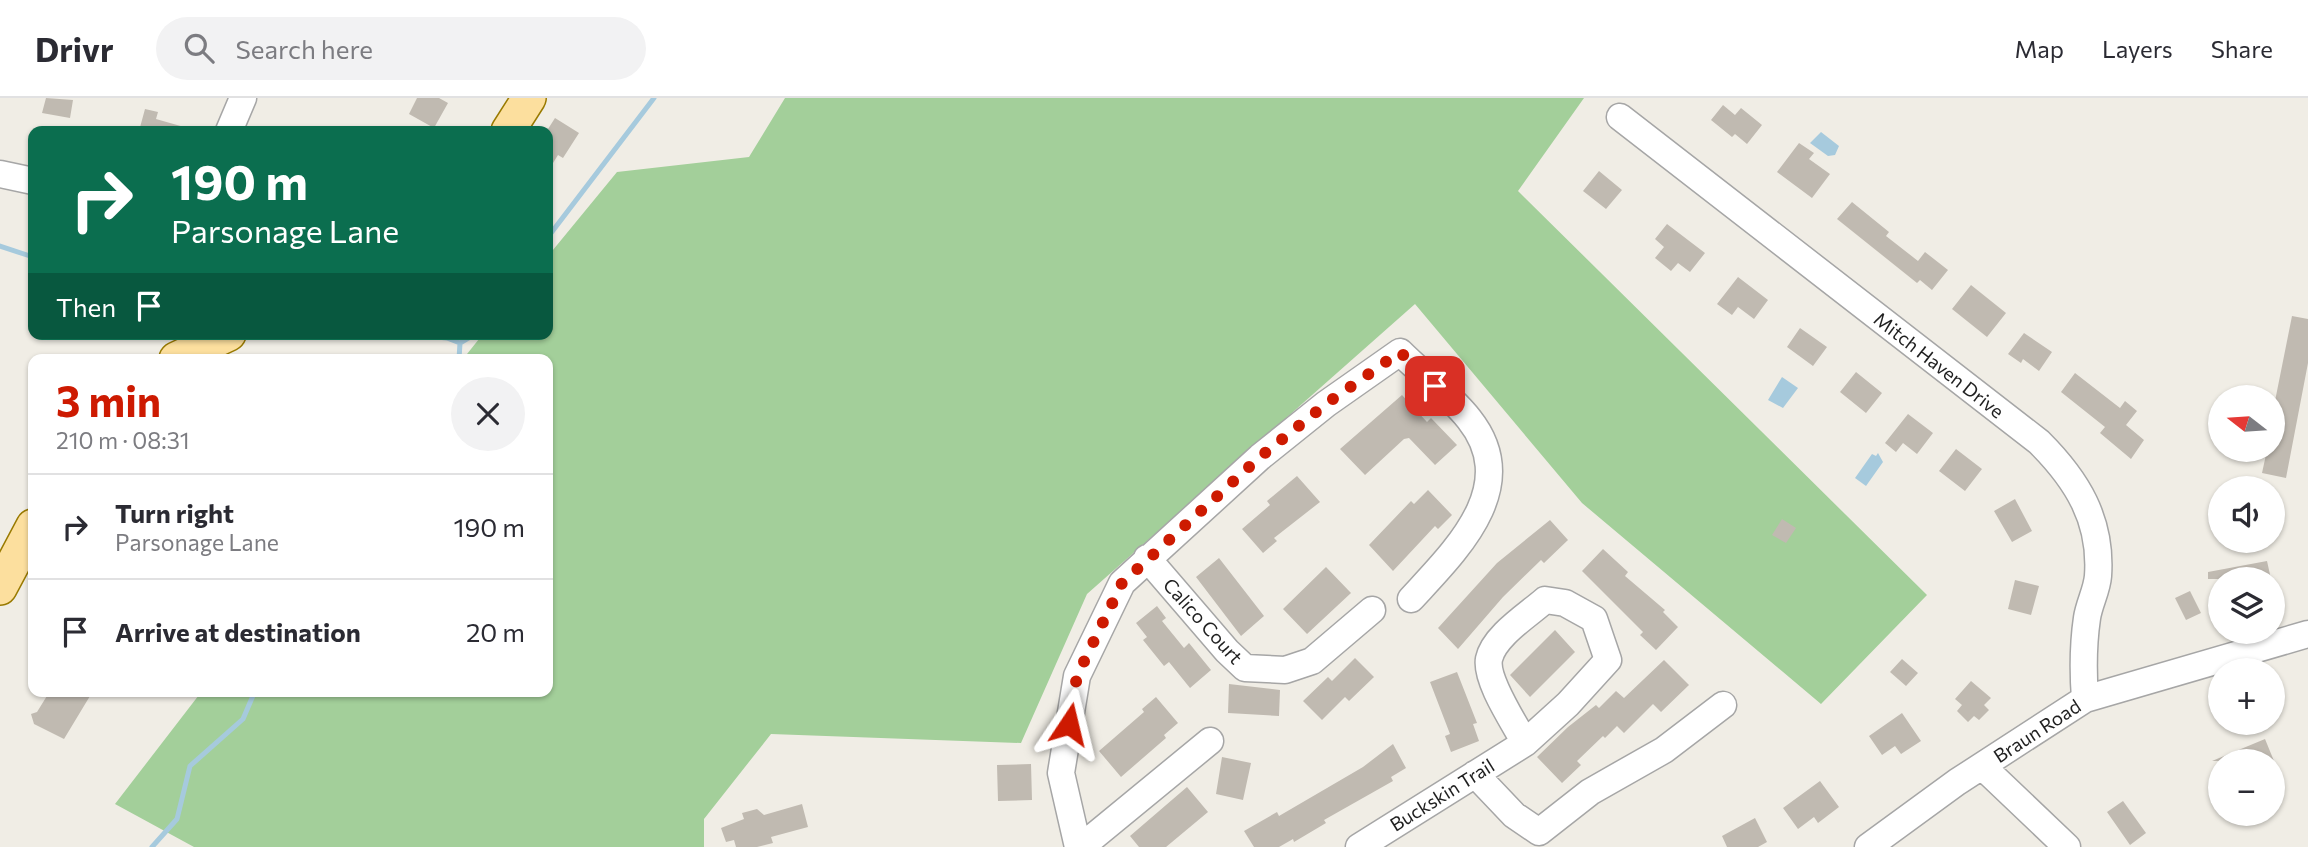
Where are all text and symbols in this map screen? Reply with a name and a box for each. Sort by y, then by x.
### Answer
search box [156,17,646,80]
text: Drivr [35,28,114,69]
icon: search [180,29,218,67]
text: Search here [236,33,373,64]
text: Map [2015,34,2064,63]
text: Layers [2102,34,2173,63]
text: Share [2211,34,2273,63]
text: 190 m [171,150,308,210]
icon: right [56,154,147,245]
text: Parsonage Lane [171,210,399,250]
icon: arrive [130,287,168,325]
text: Then [56,291,116,322]
street label: Mitch Haven Drive [1870,307,2009,422]
pin [1405,356,1465,416]
icon: arrive [1416,367,1454,405]
text: 3 min [56,374,161,426]
button: close [451,377,525,451]
north arrow [2208,385,2286,462]
map controls [2208,385,2285,826]
text: 210 m · 08:31 [56,426,190,454]
button: sound [2208,476,2285,553]
text: Turn right [115,497,234,528]
icon: right [56,508,94,546]
text: 190 m [453,511,525,542]
text: Parsonage Lane [115,528,279,556]
button: layers [2208,567,2285,644]
street label: Calico Court [1159,573,1248,668]
icon: arrive [56,613,94,651]
text: Arrive at destination [115,616,361,647]
text: 20 m [466,616,525,647]
button: + [2208,658,2285,735]
position arrow [1032,687,1106,761]
street label: Braun Road [1989,694,2085,767]
button: − [2208,749,2285,826]
street label: Buckskin Trail [1385,753,1498,836]

